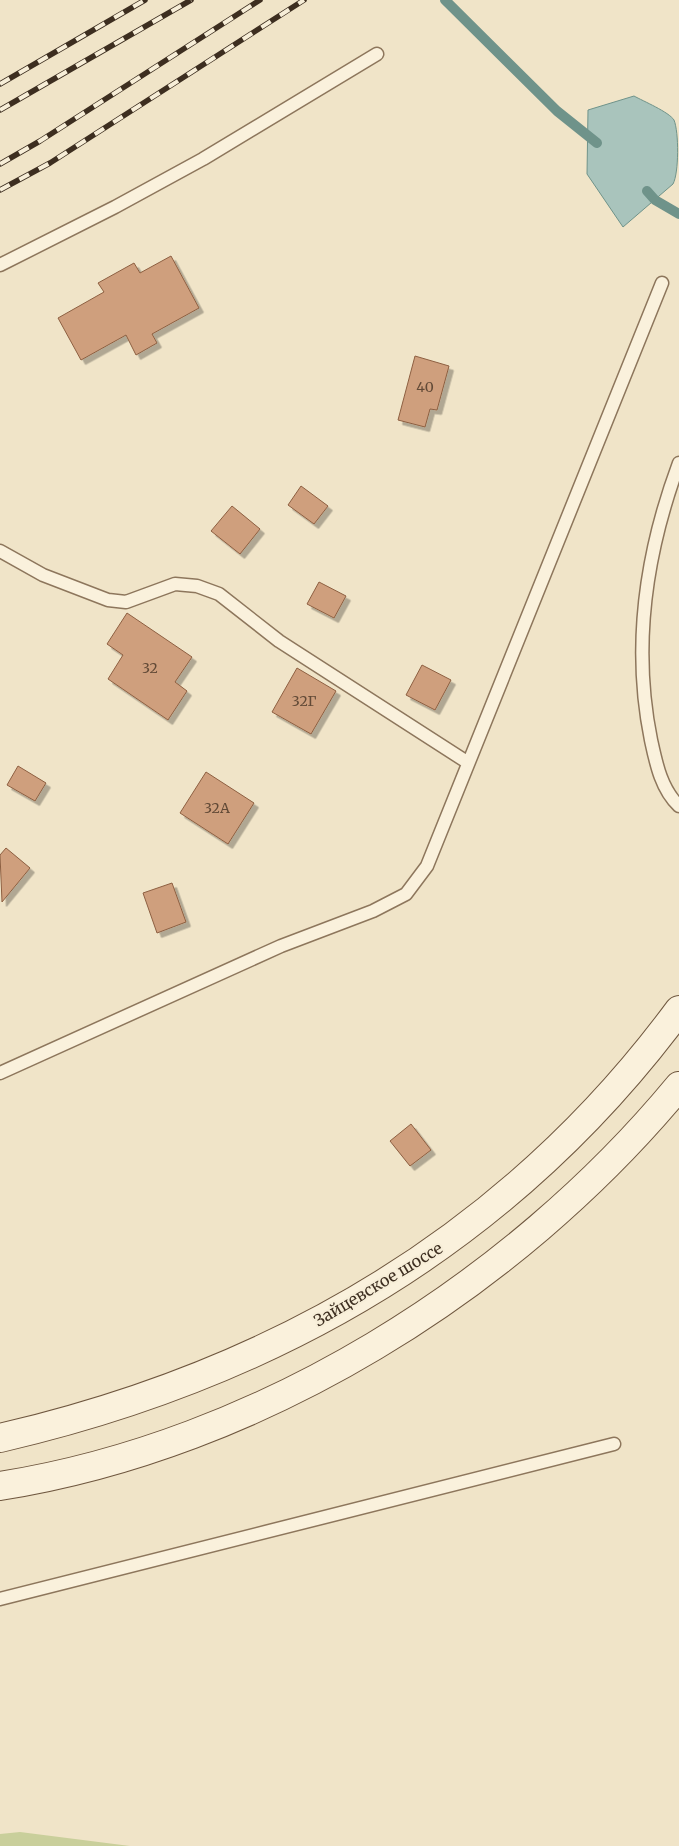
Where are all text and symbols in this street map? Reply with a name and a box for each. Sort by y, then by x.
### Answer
house number: 40 [416,378,434,396]
house number: 32 [142,659,158,677]
house number: 32Г [292,692,316,710]
house number: 32А [204,799,230,817]
street label: Зайцевское шоссе [310,1238,446,1330]

